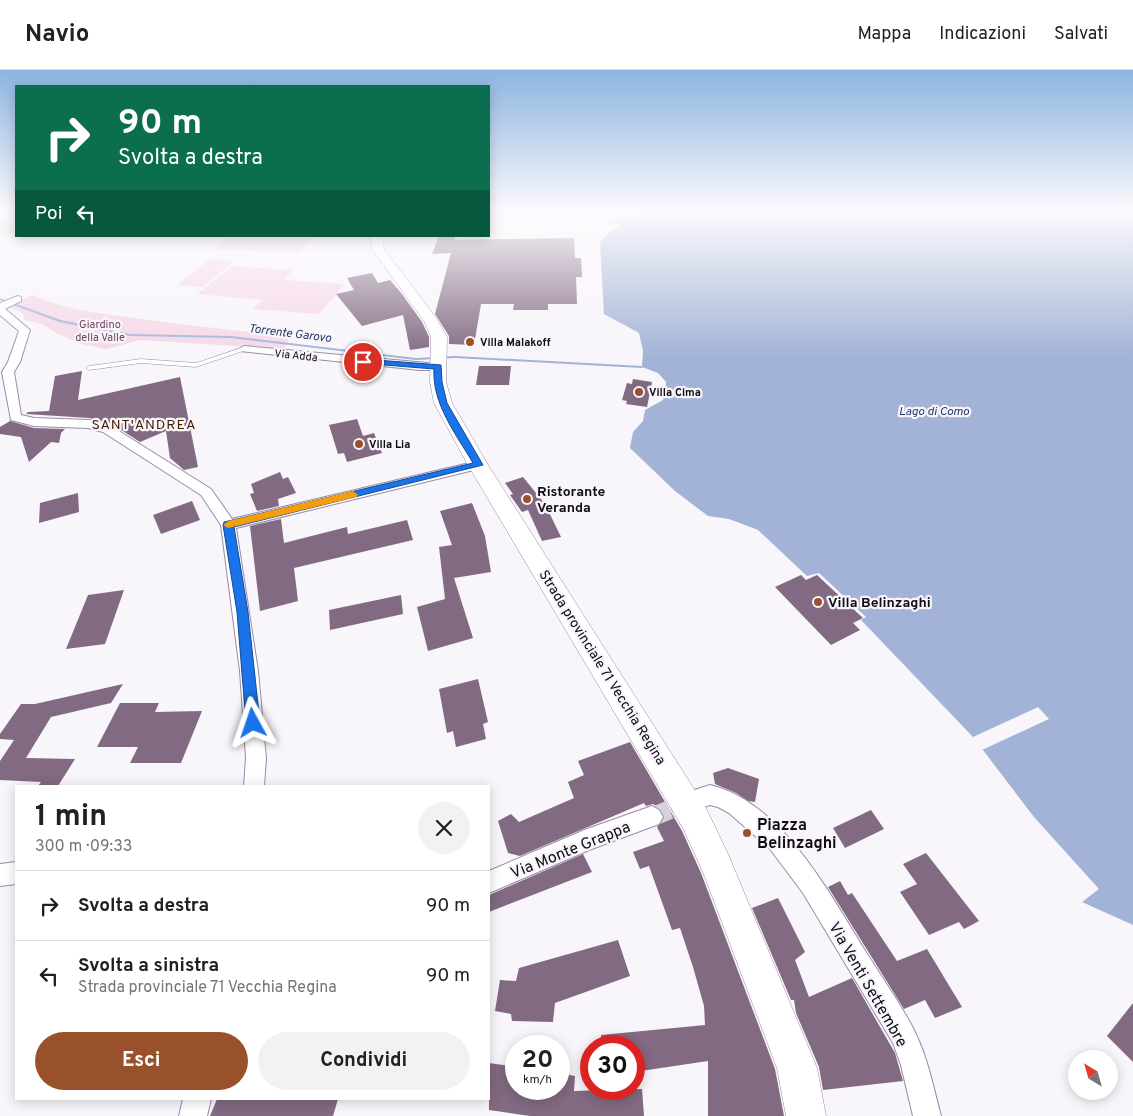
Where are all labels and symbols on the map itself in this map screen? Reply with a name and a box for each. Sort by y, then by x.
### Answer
park label: Giardino della Valle [75,318,125,345]
water label: Torrente Garovo [248,321,333,347]
marker: Villa Malakoff [464,336,476,348]
place label: Villa Malakoff [480,336,551,350]
pin [342,341,384,383]
street label: Via Adda [274,347,318,365]
marker: Villa Cima [633,386,645,398]
place label: Villa Cima [649,386,701,400]
water label: Lago di Como [899,404,970,420]
district label: SANT'ANDREA [91,417,197,434]
marker: Villa Lia [353,438,365,450]
place label: Villa Lia [369,438,410,452]
place label: Ristorante Veranda [537,484,606,517]
marker: Ristorante Veranda [521,493,533,505]
street label: Strada provinciale 71 Vecchia Regina [535,567,669,768]
place label: Villa Belinzaghi [828,595,931,612]
marker: Villa Belinzaghi [812,596,824,608]
position arrow [226,696,278,748]
place label: Piazza Belinzaghi [757,816,837,854]
street label: Via Monte Grappa [508,818,634,884]
marker: Piazza Belinzaghi [741,827,753,839]
street label: Via Venti Settembre [823,919,911,1051]
speed limit sign: 30 [580,1035,645,1100]
north arrow [1068,1050,1118,1100]

